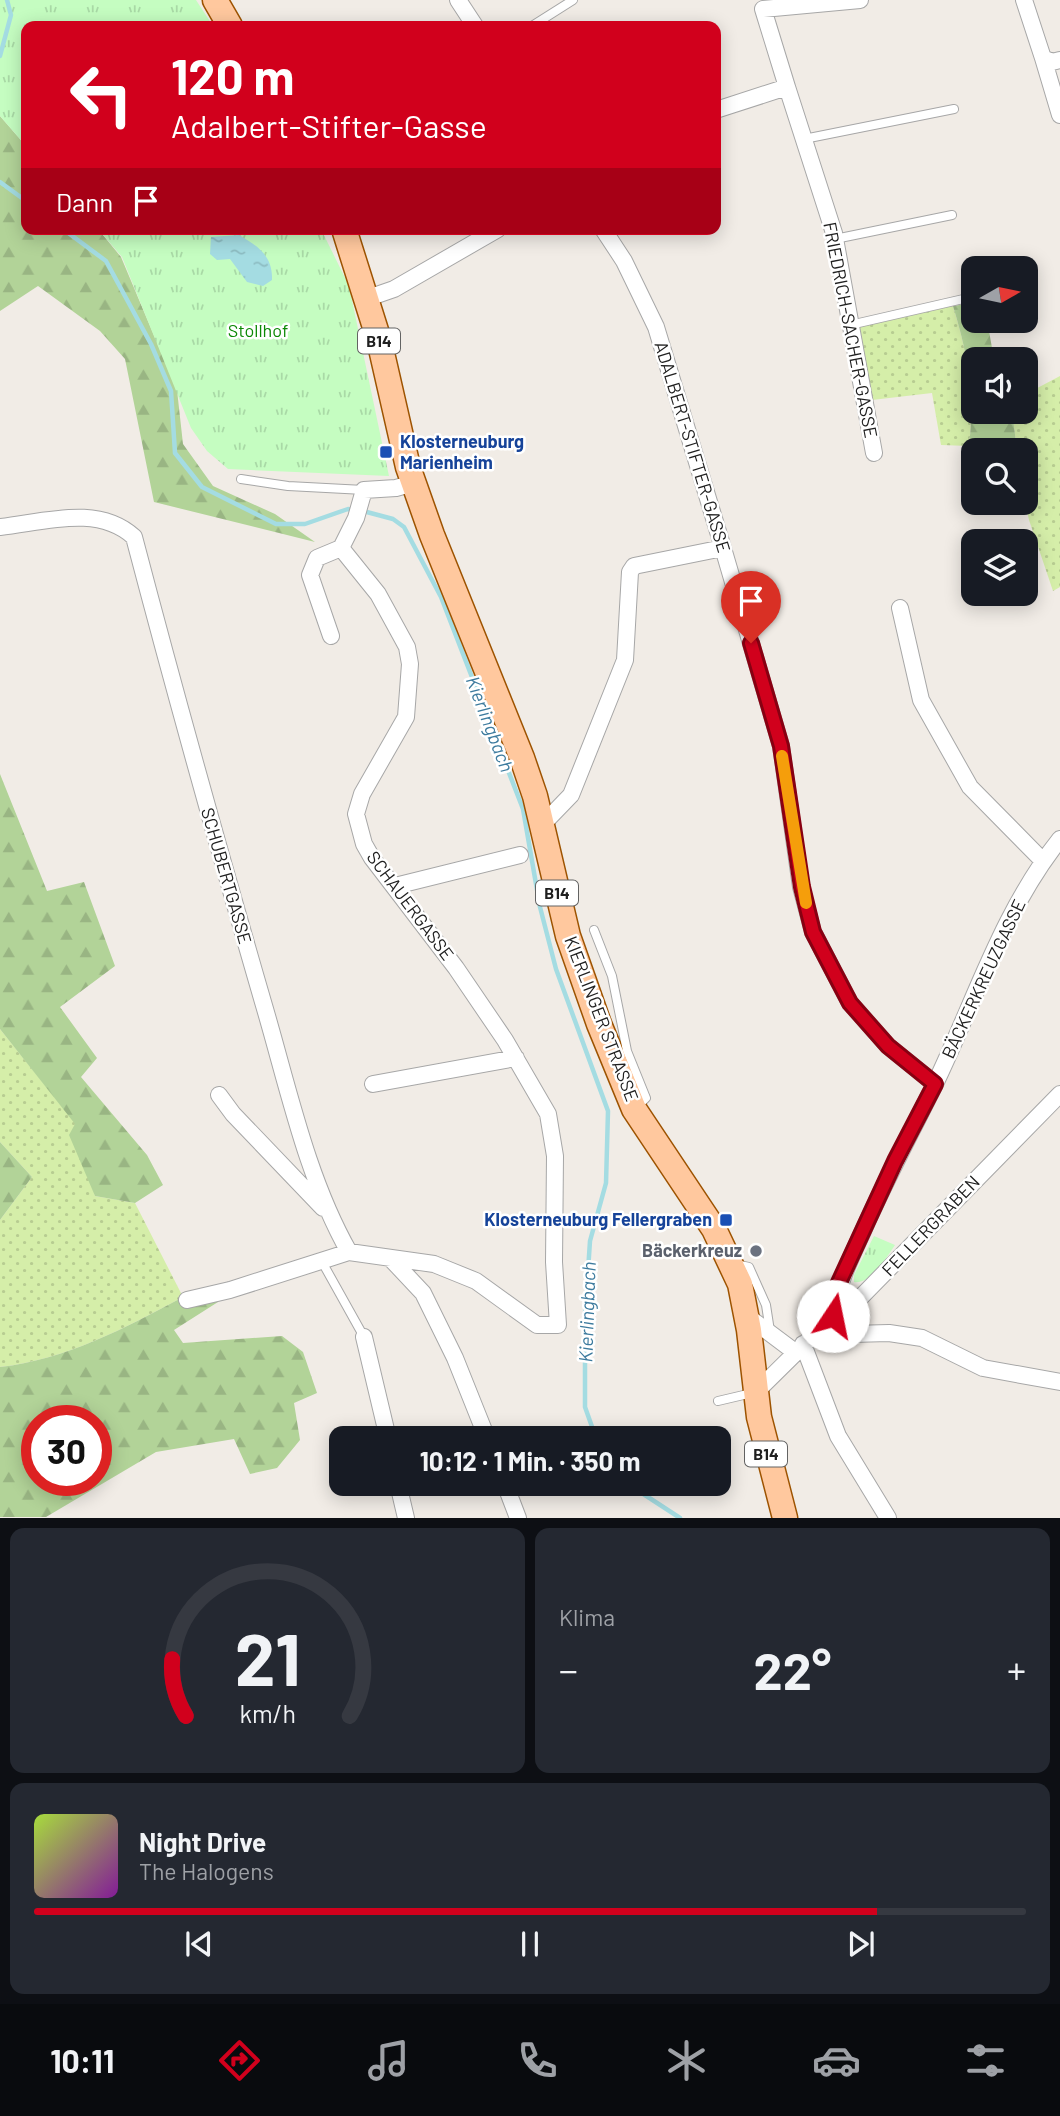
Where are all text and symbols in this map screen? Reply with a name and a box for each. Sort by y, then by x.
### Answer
text: 120 m [171,46,294,105]
icon: left [56,49,147,140]
text: Adalbert-Stifter-Gasse [171,106,487,144]
icon: arrive [127,182,165,220]
text: Dann [56,186,113,217]
street label: FRIEDRICH-SACHER-GASSE [819,220,883,440]
north arrow [961,256,1038,332]
map controls [961,256,1038,606]
park label: Stollhof [228,319,288,341]
road number: B14 [358,328,400,354]
street label: ADALBERT-STIFTER-GASSE [650,338,736,555]
button: sound [961,347,1038,424]
place label: Klosterneuburg Marienheim [400,430,524,473]
button: search [961,438,1038,515]
marker: Klosterneuburg Marienheim [378,444,394,460]
button: layers [961,529,1038,606]
pin [721,571,781,643]
icon: arrive [732,582,770,620]
water label: Kierlingbach [462,673,519,775]
street label: SCHUBERTGASSE [197,805,257,946]
street label: SCHAUERGASSE [363,846,459,964]
road number: B14 [536,880,578,906]
street label: BÄCKERKREUZGASSE [937,895,1030,1062]
street label: KIERLINGER STRASSE [560,933,644,1104]
street label: FELLERGRABEN [877,1170,984,1280]
place label: Klosterneuburg Fellergraben [484,1208,712,1230]
marker: Klosterneuburg Fellergraben [718,1212,734,1228]
place label: Bäckerkreuz [642,1239,742,1261]
marker: Bäckerkreuz [748,1243,764,1259]
water label: Kierlingbach [573,1261,600,1363]
position arrow [796,1279,870,1353]
speed limit sign: 30 [21,1405,112,1496]
road number: B14 [745,1442,787,1466]
text: 10:12 · 1 Min. · 350 m [420,1445,640,1476]
text: Klima [559,1603,615,1631]
text: 21 [234,1614,301,1702]
text: 22° [754,1638,831,1700]
text: − [559,1646,578,1692]
text: + [1007,1646,1026,1692]
text: km/h [239,1698,296,1728]
text: Night Drive [139,1826,266,1857]
text: The Halogens [139,1857,274,1885]
icon: previous [180,1925,218,1963]
icon: pause [511,1925,549,1963]
icon: next [842,1925,880,1963]
icon: directions [215,2036,264,2085]
icon: music [364,2036,413,2085]
icon: phone [513,2036,562,2085]
icon: climate [662,2036,711,2085]
icon: car [812,2036,861,2085]
icon: filters [961,2036,1010,2085]
text: 10:11 [50,2041,114,2079]

